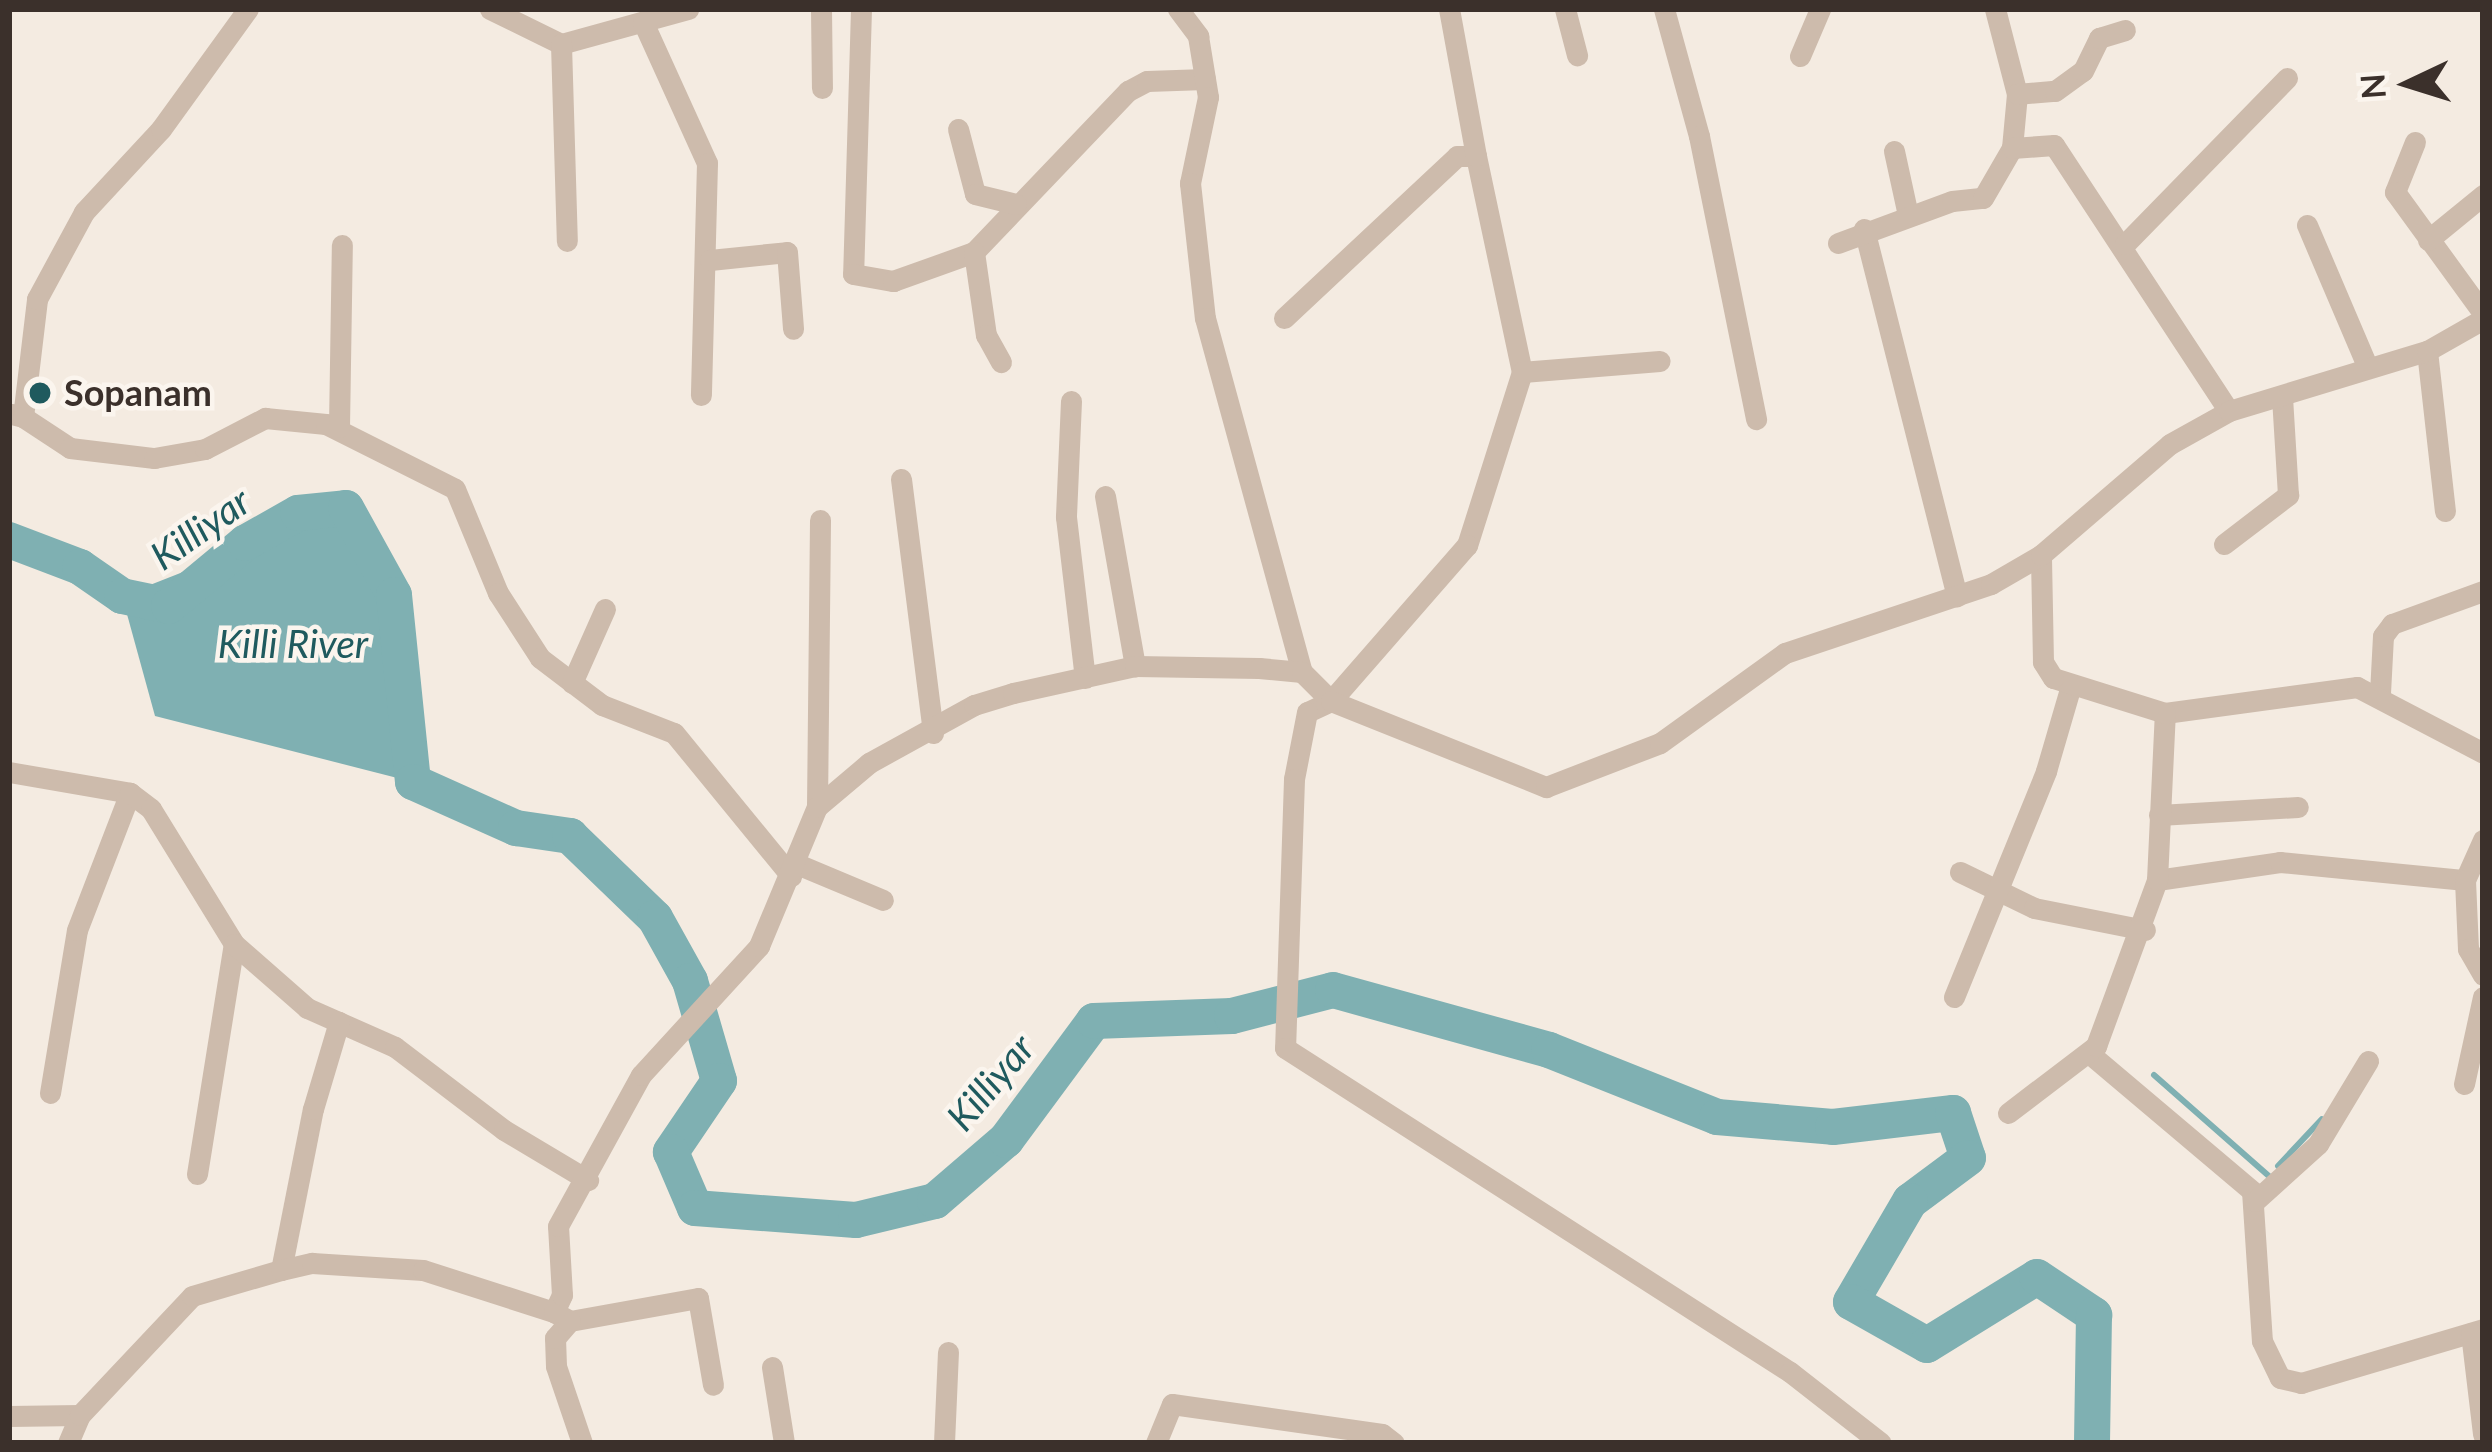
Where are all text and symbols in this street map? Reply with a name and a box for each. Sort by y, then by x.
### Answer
north arrow [2348,24,2468,144]
text: N [2351,72,2393,101]
place label: Sopanam [64,371,212,415]
marker: Sopanam [27,380,53,406]
water label: Killiyar [141,477,259,579]
water label: Killi River [218,620,368,666]
water label: Killiyar [936,1024,1044,1140]

